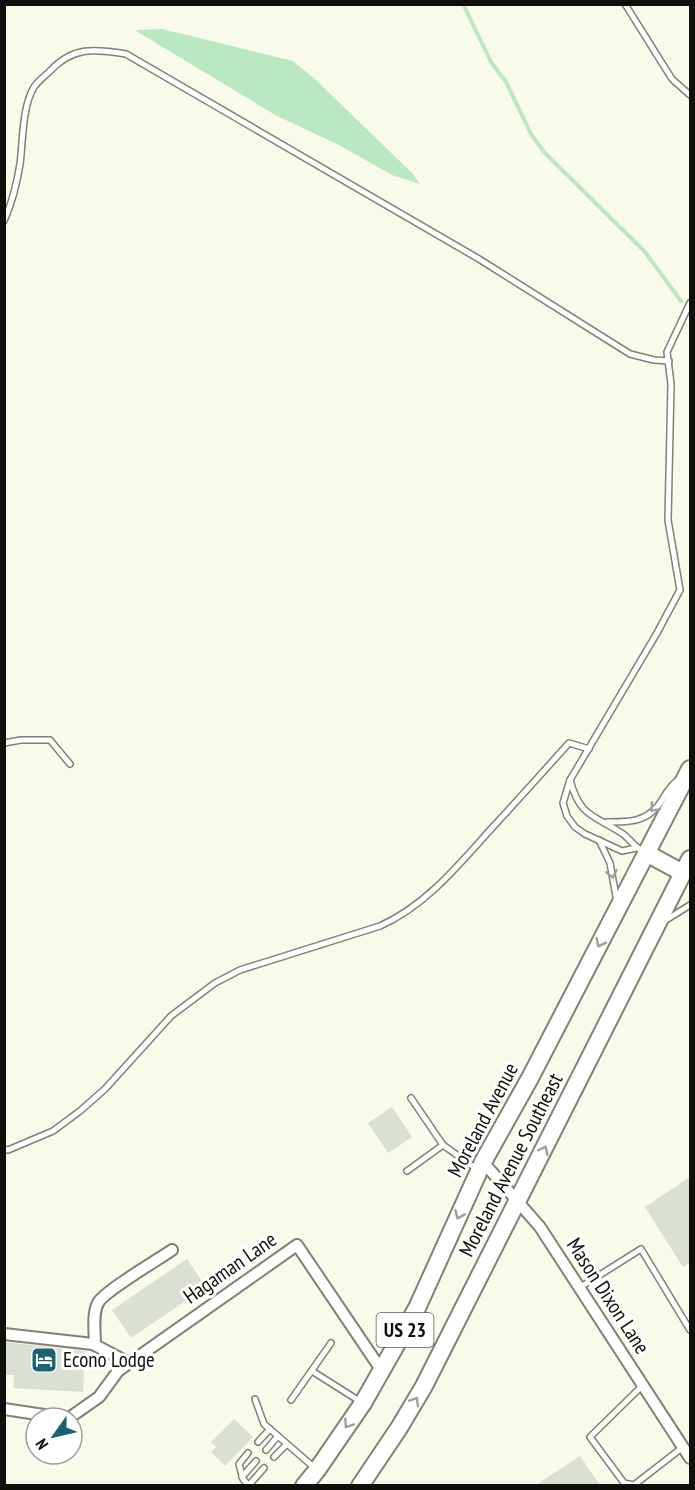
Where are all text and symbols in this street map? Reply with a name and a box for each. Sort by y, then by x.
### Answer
one-way arrow [650,801,661,811]
one-way arrow [605,869,618,879]
one-way arrow [596,937,607,947]
street label: Moreland Avenue [441,1058,524,1182]
street label: Moreland Avenue Southeast [453,1068,569,1261]
one-way arrow [537,1145,548,1156]
one-way arrow [455,1209,467,1220]
street label: Hagaman Lane [178,1226,282,1310]
street label: Mason Dixon Lane [561,1233,656,1359]
road number: US 23 [376,1313,434,1347]
hotel icon: Econo Lodge [29,1345,59,1375]
place label: Econo Lodge [63,1346,155,1373]
one-way arrow [408,1397,419,1407]
north arrow [24,1406,84,1466]
one-way arrow [344,1417,355,1428]
text: N [31,1435,52,1454]

